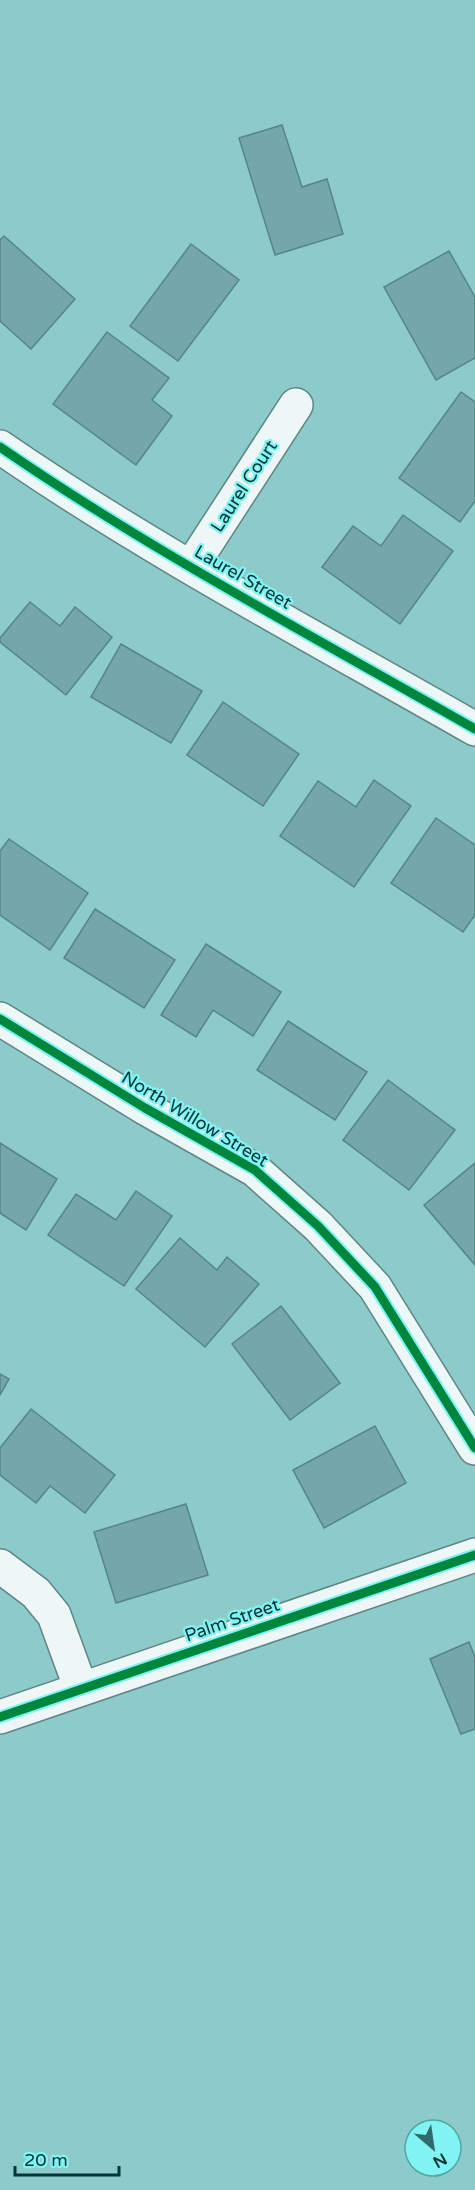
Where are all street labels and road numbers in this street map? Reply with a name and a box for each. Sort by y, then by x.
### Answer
street label: Laurel Court [206,436,282,536]
street label: Laurel Street [190,540,296,614]
street label: North Willow Street [118,1067,272,1172]
street label: Palm Street [182,1593,282,1646]

